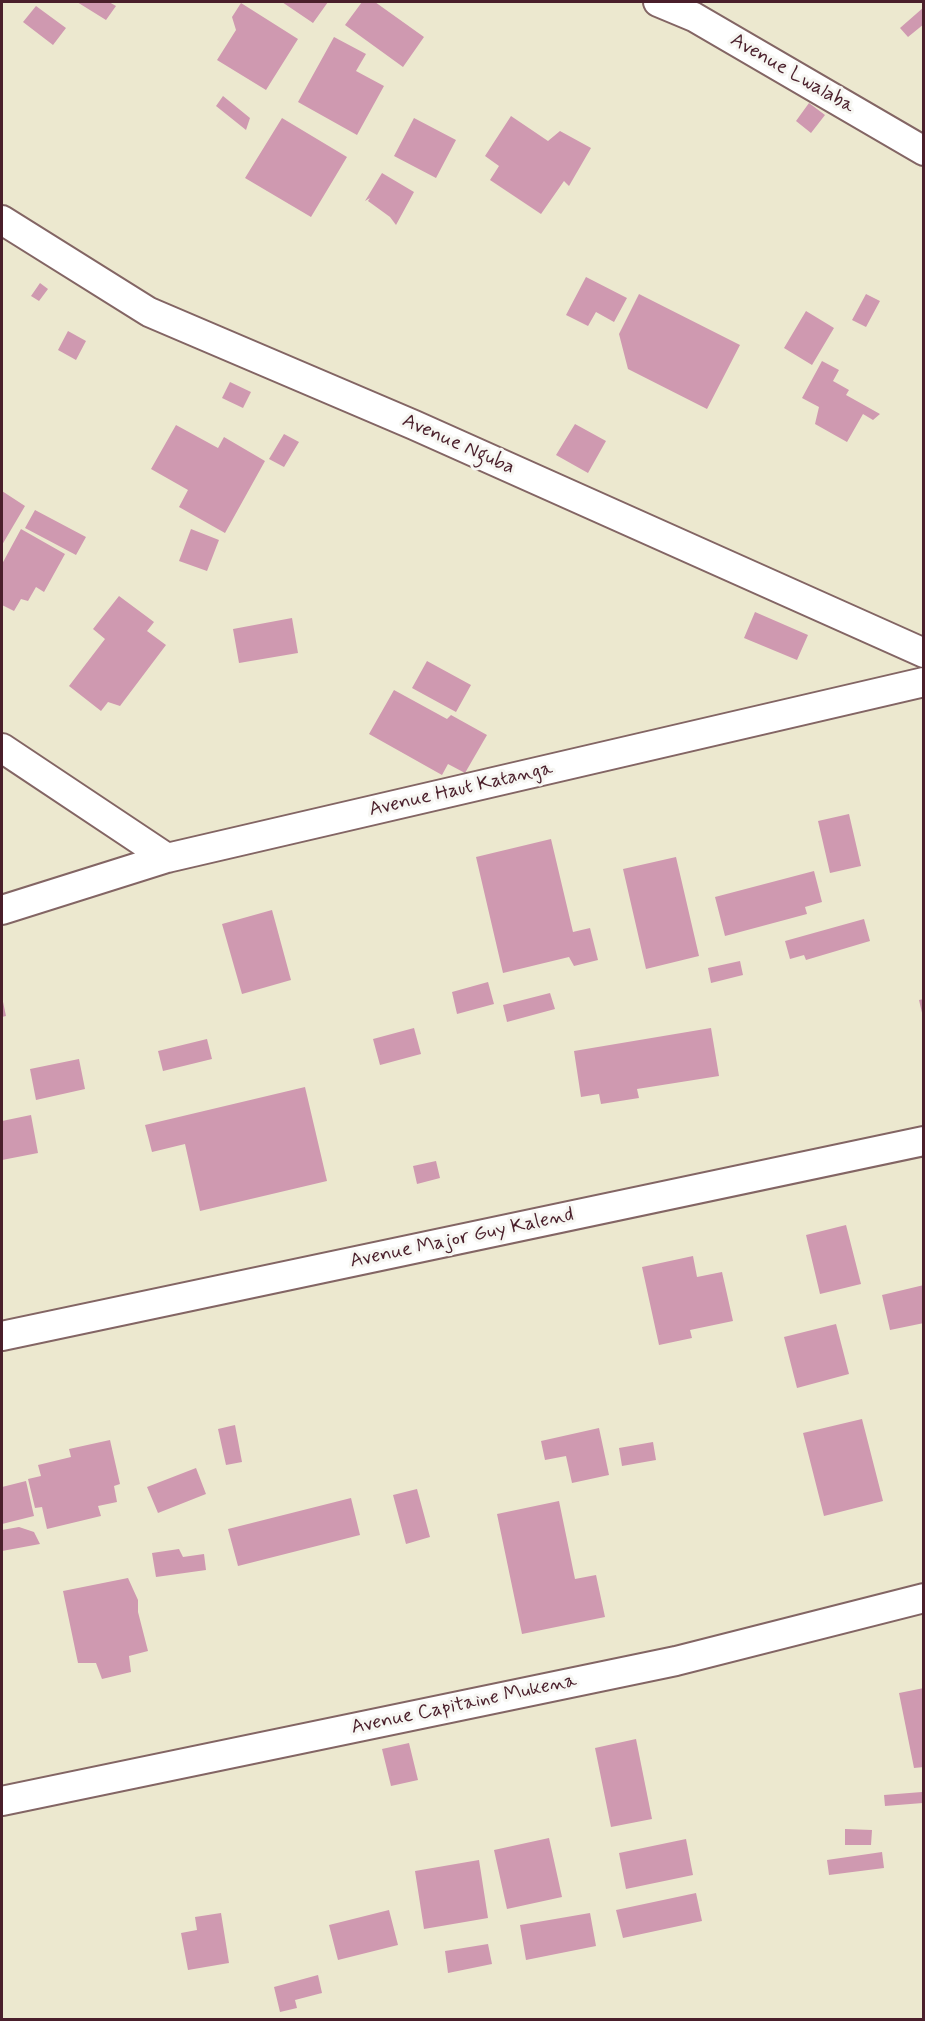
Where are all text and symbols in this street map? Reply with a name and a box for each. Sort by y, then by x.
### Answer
street label: Avenue Lwalaba [726,29,858,119]
street label: Avenue Nguba [398,409,518,481]
street label: Avenue Haut Katanga [367,757,555,823]
street label: Avenue Major Guy Kalend [348,1204,576,1274]
street label: Avenue Capitaine Mukena [349,1669,579,1741]

